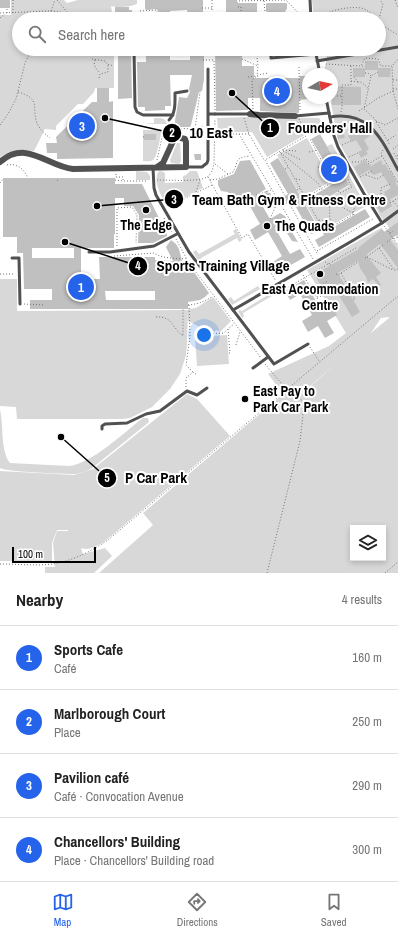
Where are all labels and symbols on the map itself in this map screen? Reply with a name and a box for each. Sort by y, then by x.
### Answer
north arrow [302,68,338,104]
pin: 4 [264,76,290,106]
pin: 3 [69,111,95,141]
callout: Founders' Hall [260,115,381,142]
text: Founders' Hall [288,117,372,138]
callout: 10 East [162,119,241,146]
text: 1 [267,120,273,136]
text: 10 East [189,122,233,143]
text: 2 [169,125,175,141]
pin: 2 [321,154,347,184]
callout: Team Bath Gym & Fitness Centre [164,186,394,213]
text: Team Bath Gym & Fitness Centre [192,189,386,210]
text: 3 [171,192,177,208]
marker: The Edge [141,205,151,215]
place label: The Edge [120,216,172,234]
place label: The Quads [275,217,334,235]
marker: The Quads [262,221,272,231]
callout: Sports Training Village [128,252,298,279]
text: Sports Training Village [156,255,290,276]
text: 4 [135,258,141,274]
marker: East Accommodation Centre [315,269,325,279]
pin: 1 [68,272,94,302]
place label: East Accommodation Centre [262,280,378,314]
your location [194,325,214,345]
place label: East Pay to Park Car Park [253,382,329,416]
marker: East Pay to Park Car Park [240,394,250,404]
callout: P Car Park [97,464,195,491]
text: P Car Park [125,467,187,488]
text: 5 [104,470,110,486]
scale bar [12,545,96,564]

